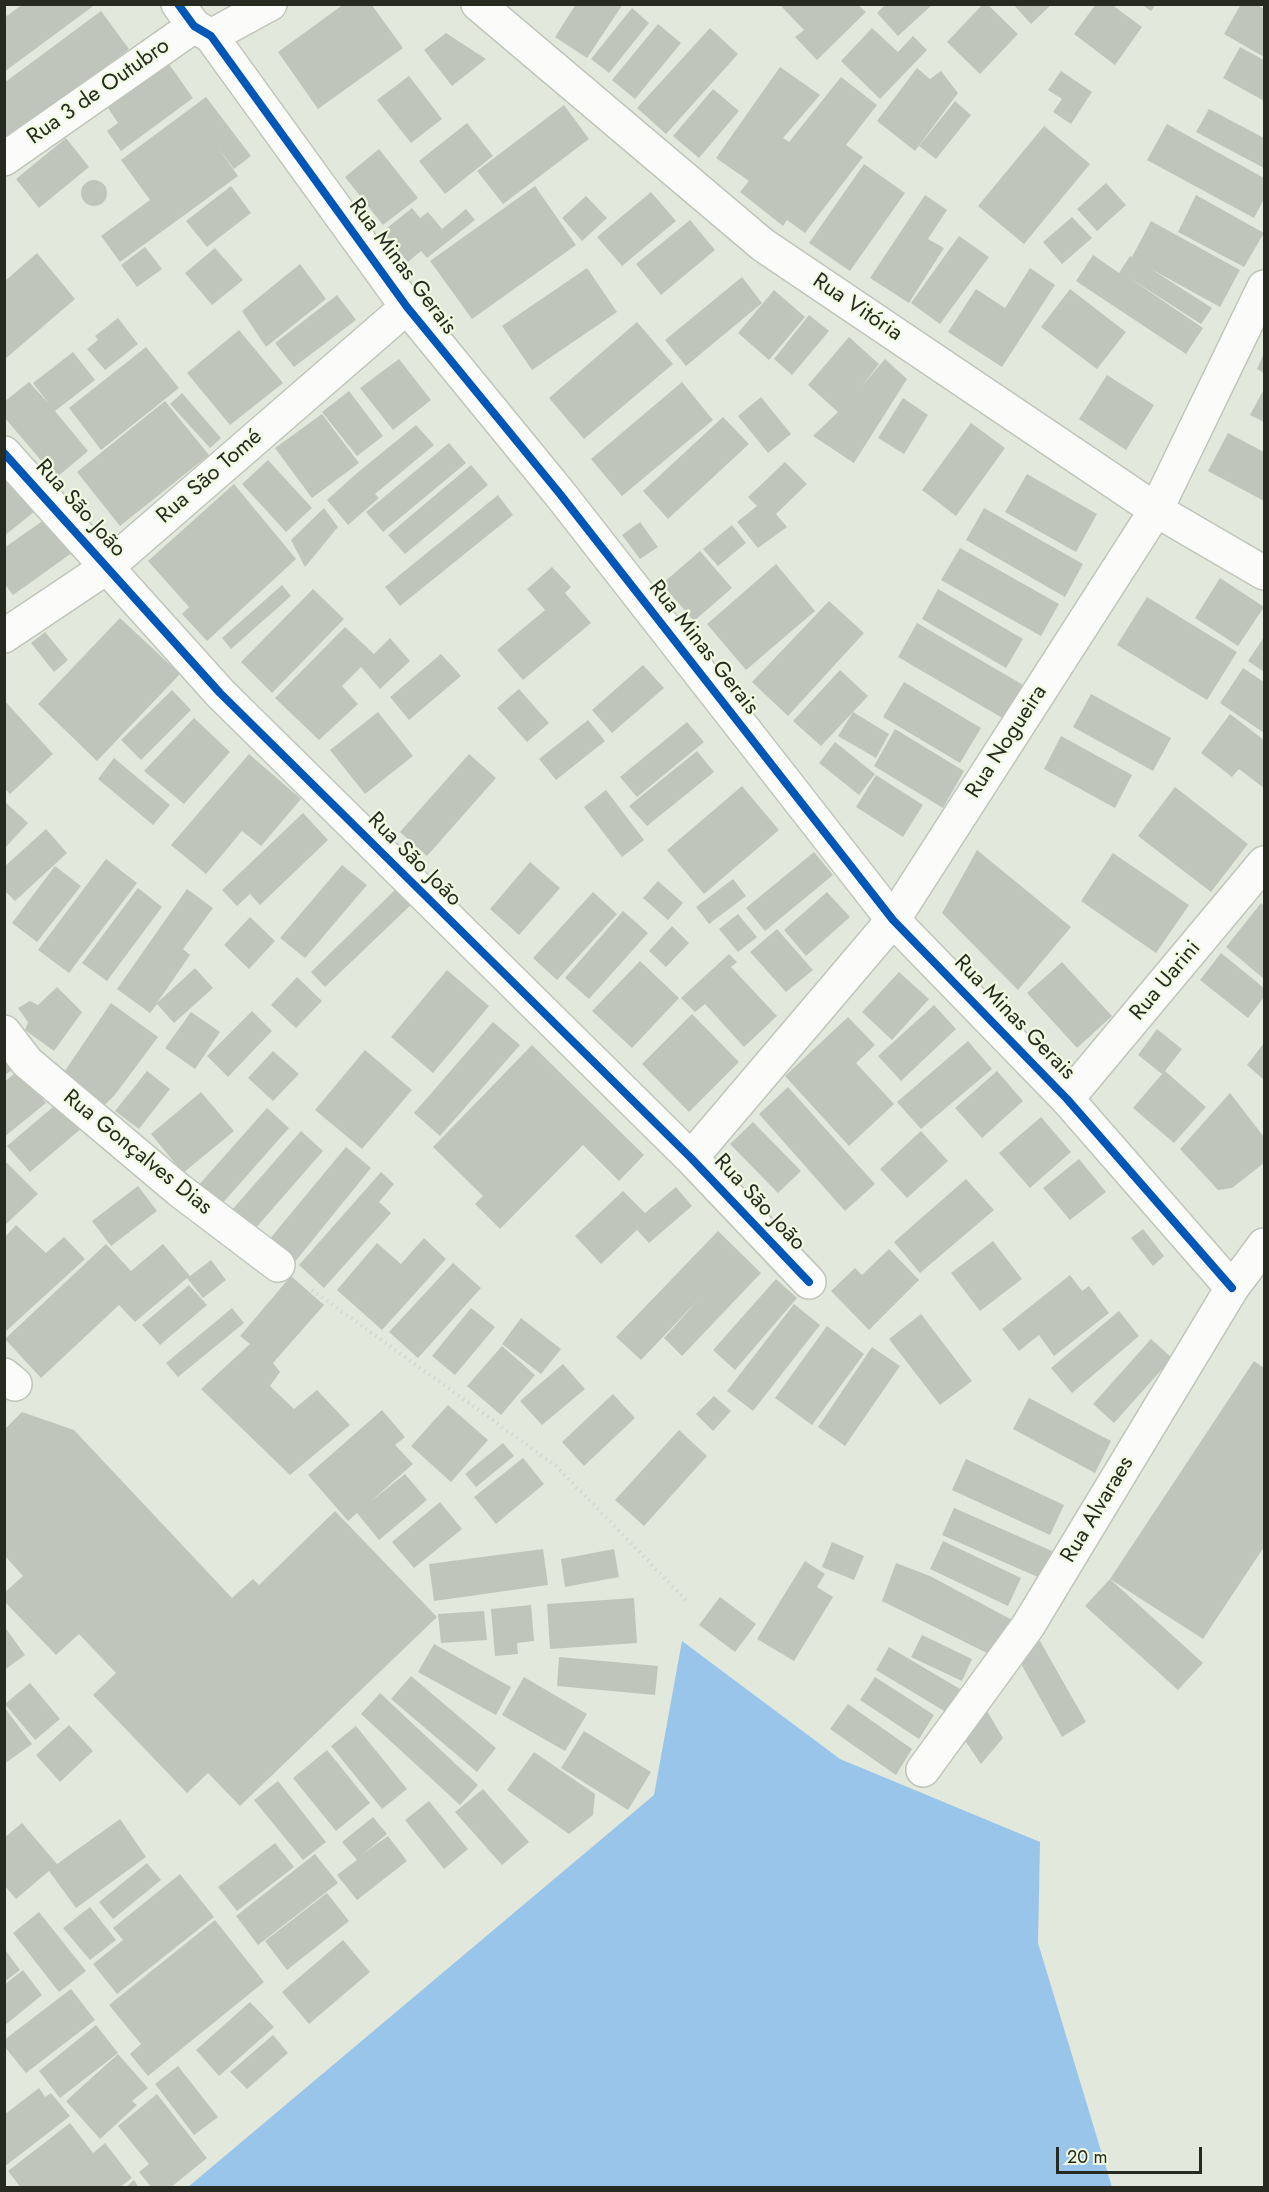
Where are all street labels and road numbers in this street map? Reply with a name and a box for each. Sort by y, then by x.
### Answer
street label: Rua 3 de Outubro [23,33,175,151]
street label: Rua Minas Gerais [342,194,462,340]
street label: Rua Vitória [807,268,907,348]
street label: Rua São Tomé [152,424,268,530]
street label: Rua São João [29,455,131,563]
street label: Rua Minas Gerais [642,576,764,720]
street label: Rua Nogueira [961,681,1053,803]
street label: Rua São João [361,807,467,913]
street label: Rua Uarini [1125,936,1207,1026]
street label: Rua Minas Gerais [948,950,1080,1086]
street label: Rua Gonçalves Dias [57,1085,217,1221]
street label: Rua São João [708,1149,810,1257]
street label: Rua Alvaraes [1056,1452,1140,1568]

